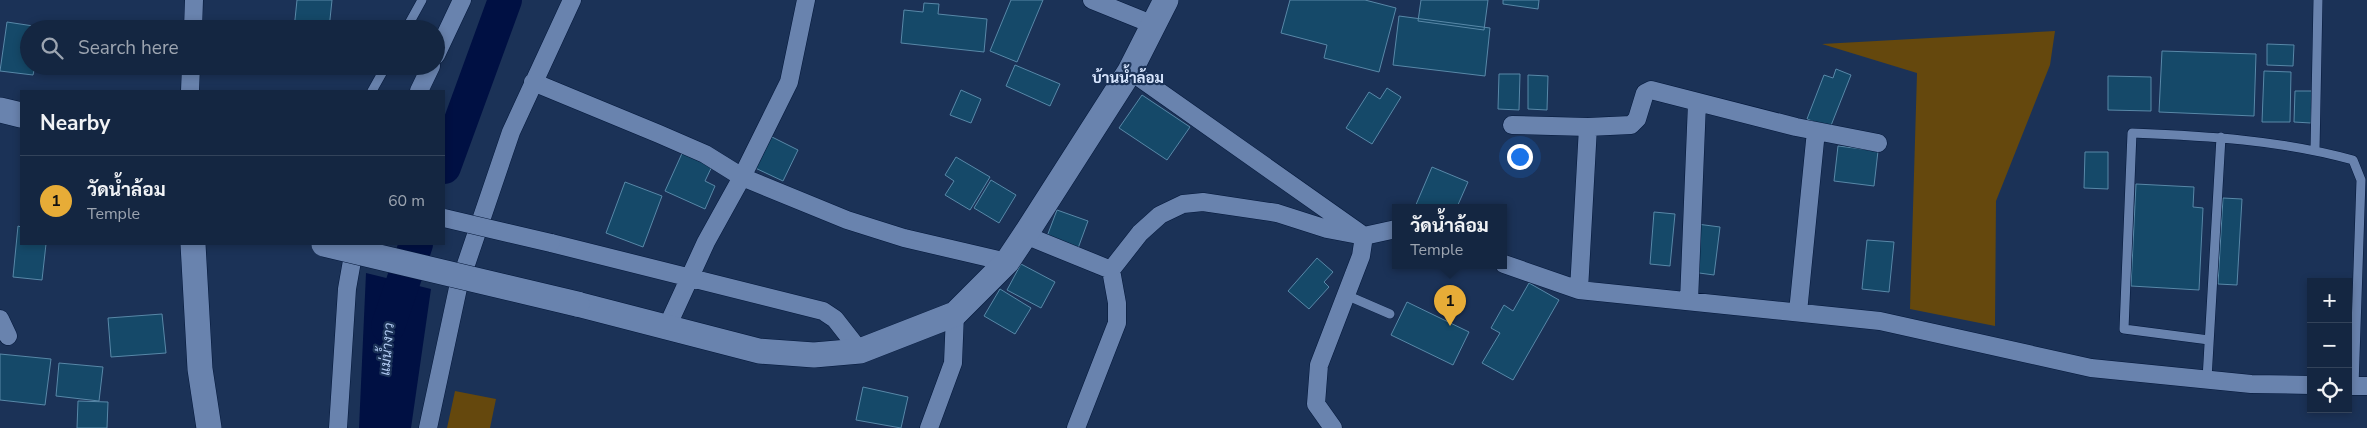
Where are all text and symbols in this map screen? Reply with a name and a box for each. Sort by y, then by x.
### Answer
search box [20,20,445,75]
icon: search [38,34,66,62]
text: Search here [78,35,179,61]
district label: บ้านน้ำล้อม [1092,64,1164,88]
text: Nearby [40,109,110,137]
your location [1507,144,1533,170]
text: วัดน้ำล้อม [87,177,166,203]
text: 1 [51,190,61,212]
text: 60 m [388,190,425,212]
text: Temple [87,203,140,225]
popup [1392,204,1507,269]
text: วัดน้ำล้อม [1410,213,1489,239]
text: Temple [1410,239,1463,261]
map controls [2307,278,2352,413]
button: + [2307,278,2352,323]
pin: 1 [1434,285,1466,326]
water label: แม่น้ำงาว [372,322,399,376]
button: − [2307,323,2352,368]
button: locate [2307,368,2352,413]

